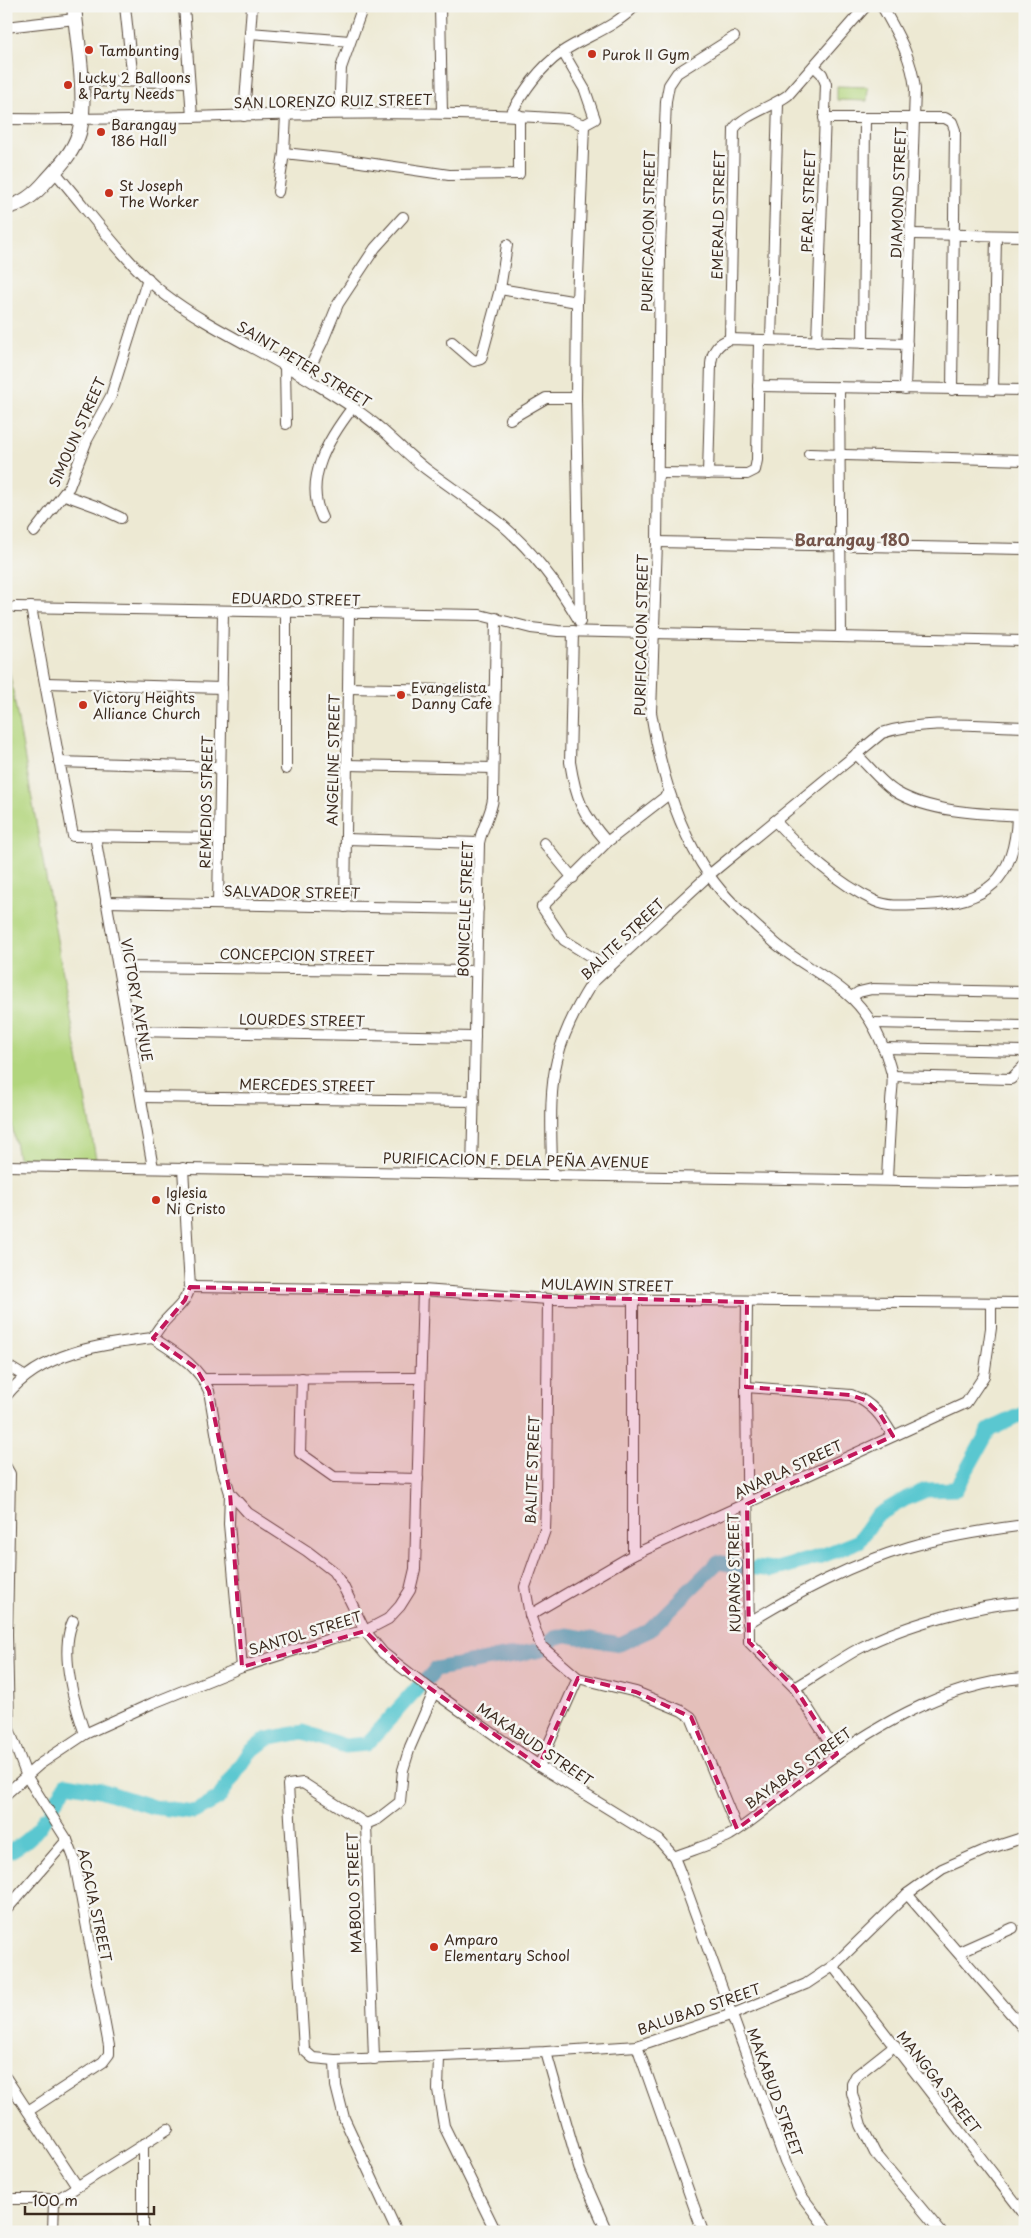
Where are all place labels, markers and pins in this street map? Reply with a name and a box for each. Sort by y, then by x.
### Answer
place label: Tambunting [99,40,179,61]
marker: Tambunting [83,44,95,56]
place label: Purok II Gym [602,44,690,65]
marker: Purok II Gym [586,48,598,60]
place label: Lucky 2 Balloons & Party Needs [78,67,191,104]
marker: Lucky 2 Balloons & Party Needs [62,79,74,91]
place label: Barangay 186 Hall [111,114,177,151]
marker: Barangay 186 Hall [95,126,107,138]
place label: St Joseph The Worker [119,175,199,212]
marker: St Joseph The Worker [103,187,115,199]
place label: Evangelista Danny Cafe [411,677,492,714]
place label: Victory Heights Alliance Church [93,687,200,724]
marker: Evangelista Danny Cafe [395,689,407,701]
marker: Victory Heights Alliance Church [77,699,89,711]
place label: Iglesia Ni Cristo [166,1182,226,1219]
marker: Iglesia Ni Cristo [150,1194,162,1206]
place label: Amparo Elementary School [444,1929,570,1966]
marker: Amparo Elementary School [428,1941,440,1953]

